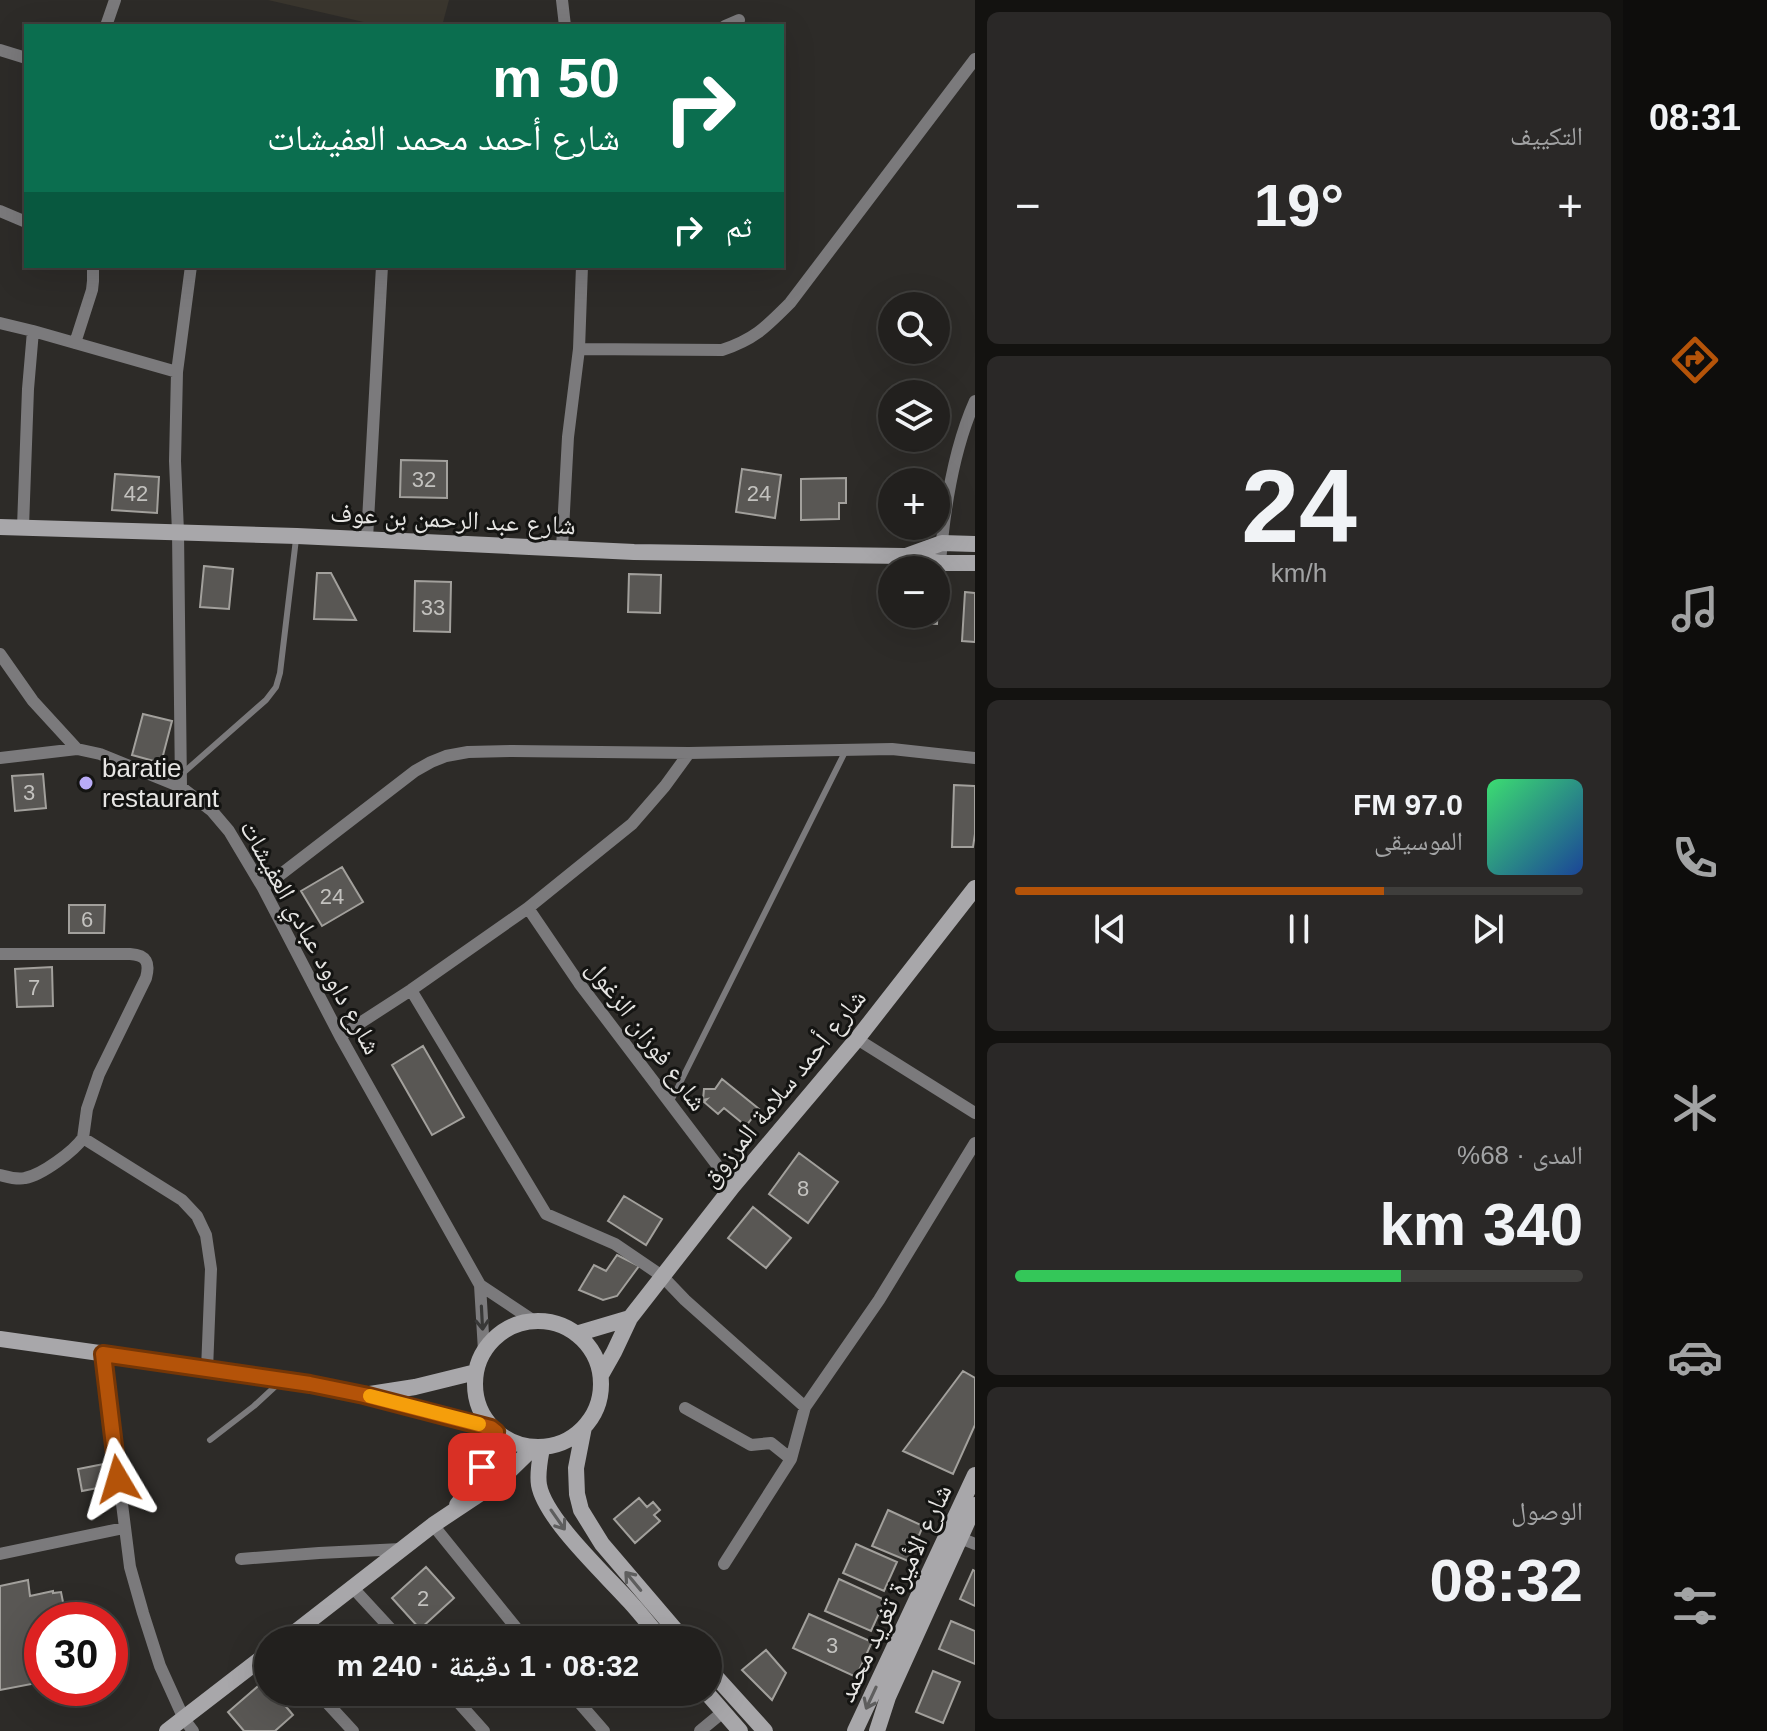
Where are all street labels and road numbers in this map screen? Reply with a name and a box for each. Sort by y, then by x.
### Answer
street label: شارع عبد الرحمن بن عوف [329,498,576,541]
street label: شارع داوود عبادي العفيشات [229,815,388,1062]
street label: شارع فوزان الزغول [580,954,714,1117]
street label: شارع أحمد سلامة المرزوق [694,983,873,1193]
street label: شارع الأميرة تغريد محمد [830,1479,959,1707]

